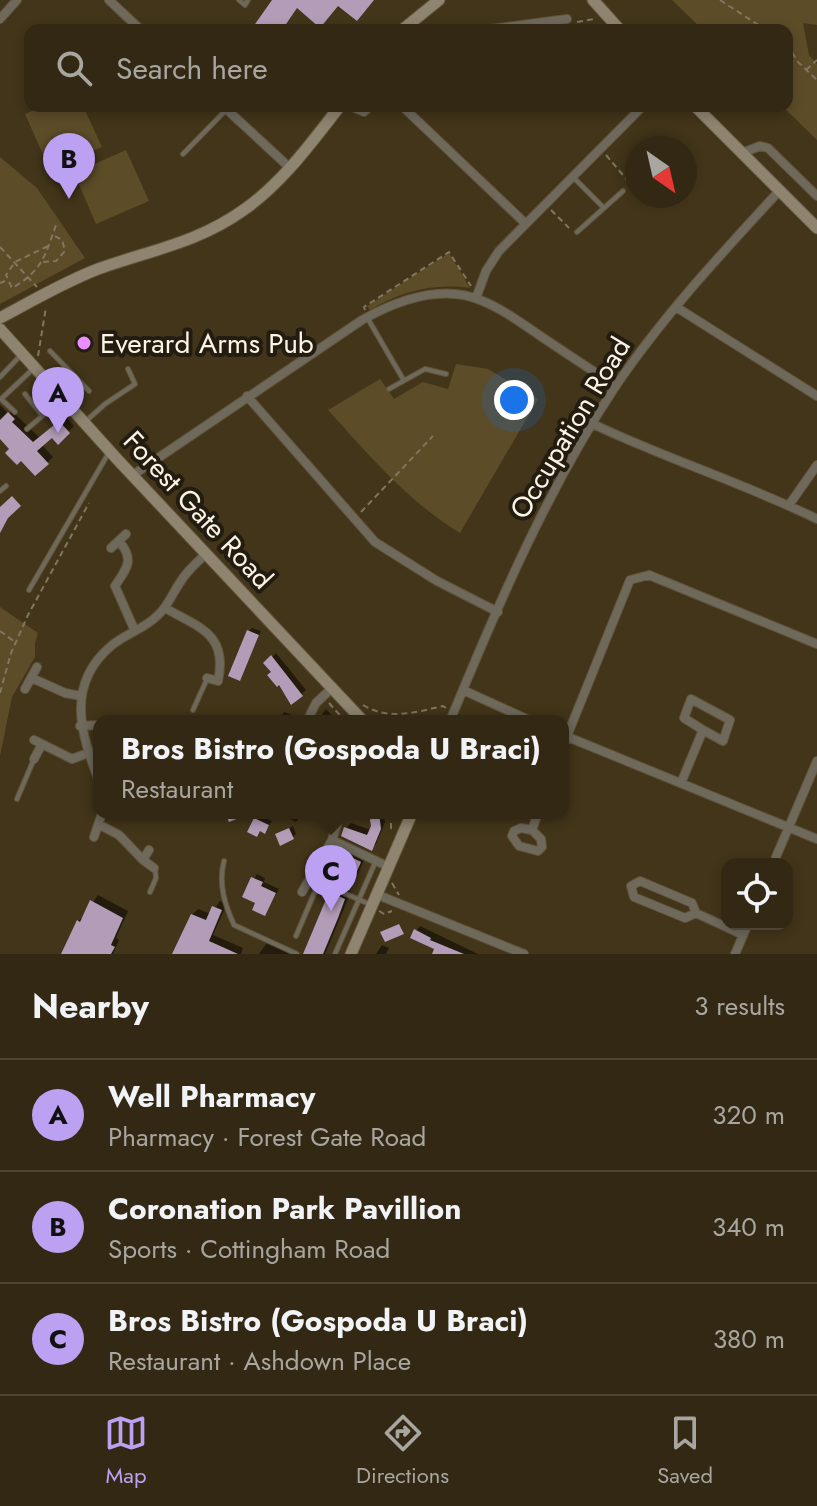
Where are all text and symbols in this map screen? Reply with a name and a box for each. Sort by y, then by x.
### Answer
search box [24,24,793,112]
icon: search [52,46,96,90]
text: Search here [116,47,268,90]
pin: B [43,133,95,199]
north arrow [625,136,697,208]
place label: Everard Arms Pub [100,323,314,364]
street label: Occupation Road [499,329,641,527]
marker: Everard Arms Pub [75,334,93,352]
pin: A [32,367,84,433]
your location [494,380,534,420]
street label: Forest Gate Road [114,422,282,598]
popup [93,715,569,819]
text: Bros Bistro (Gospoda U Braci) [121,727,541,770]
text: Restaurant [121,770,233,808]
pin: C [305,845,357,911]
map controls [721,858,793,930]
button: locate [721,858,793,930]
text: Nearby [32,982,149,1031]
text: 3 results [694,987,785,1025]
text: Well Pharmacy [108,1075,315,1118]
text: A [48,1096,68,1134]
text: 320 m [712,1096,785,1134]
text: Pharmacy · Forest Gate Road [108,1118,426,1156]
text: Coronation Park Pavillion [108,1187,461,1230]
text: B [49,1208,67,1246]
text: 340 m [712,1208,785,1246]
text: Sports · Cottingham Road [108,1230,390,1268]
text: Bros Bistro (Gospoda U Braci) [108,1299,528,1342]
text: C [49,1320,67,1358]
text: 380 m [713,1320,785,1358]
text: Restaurant · Ashdown Place [108,1342,411,1380]
tab: Map [104,1411,148,1491]
tab: Directions [356,1411,449,1491]
tab: Saved [657,1411,713,1491]

